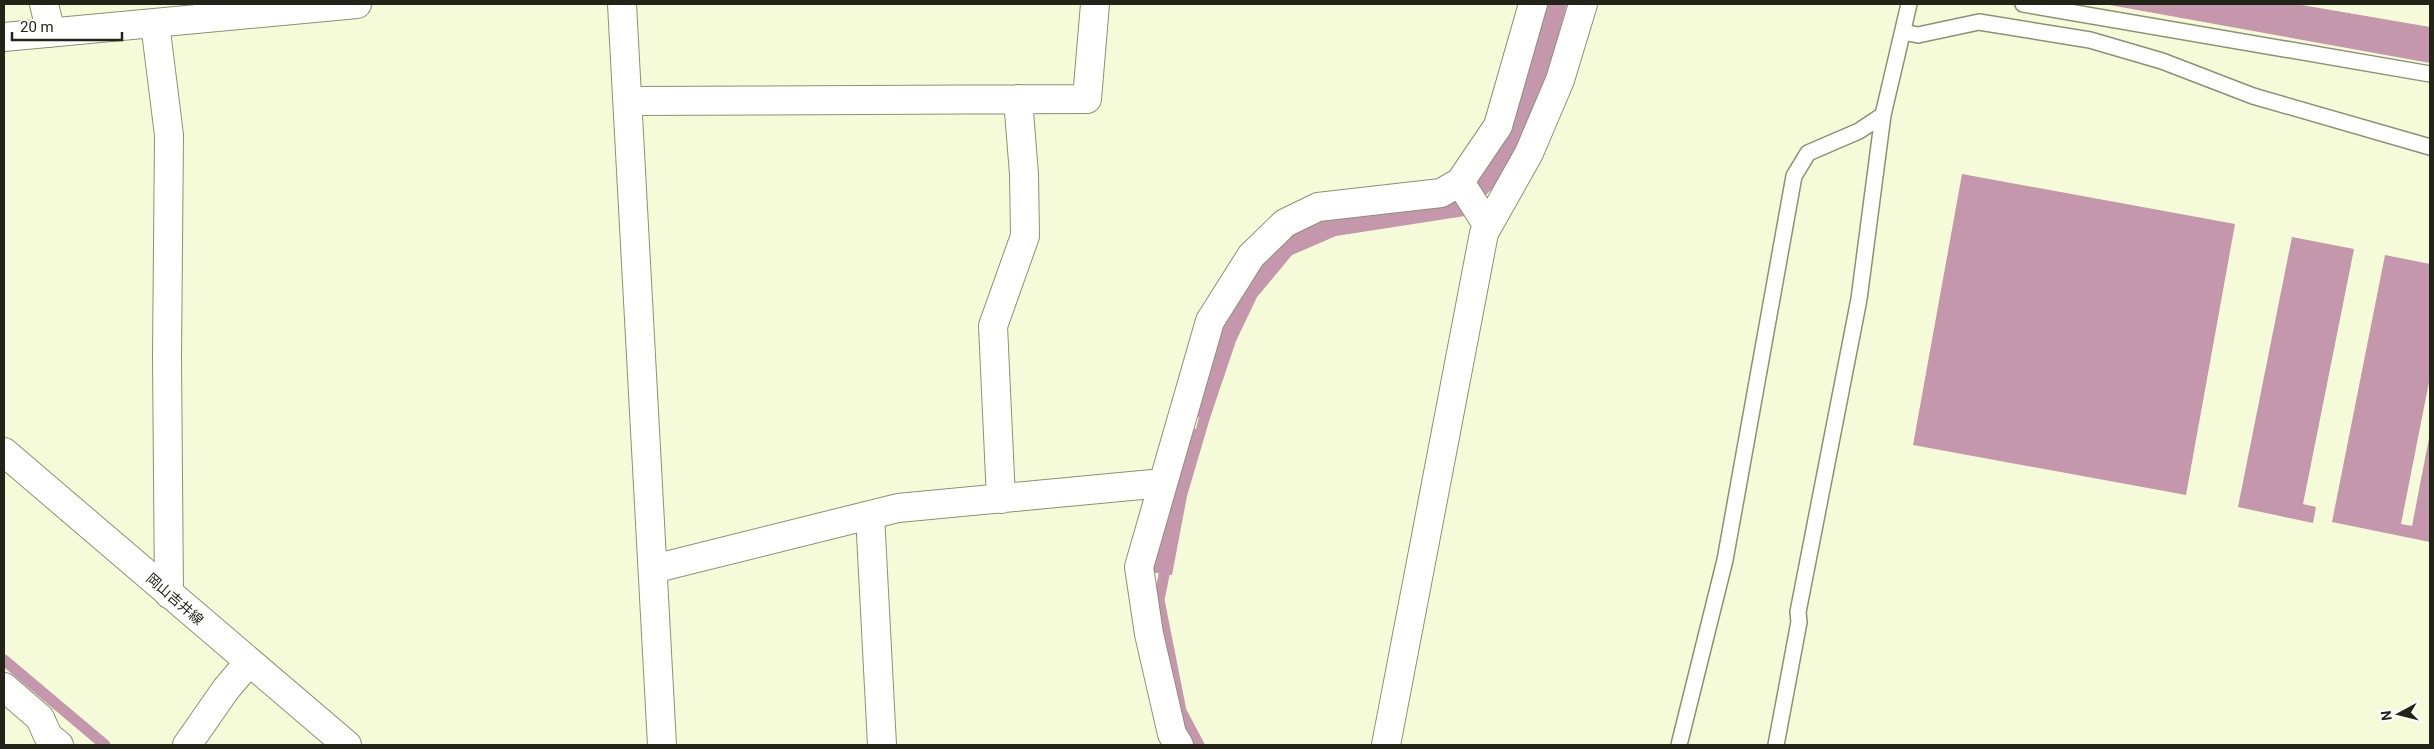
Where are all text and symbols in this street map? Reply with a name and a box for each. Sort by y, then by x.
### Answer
scale bar [12,10,122,42]
text: 20 m [20,18,54,36]
street label: 岡山吉井線 [143,570,207,628]
north arrow [2374,689,2424,739]
text: N [2378,710,2395,721]

